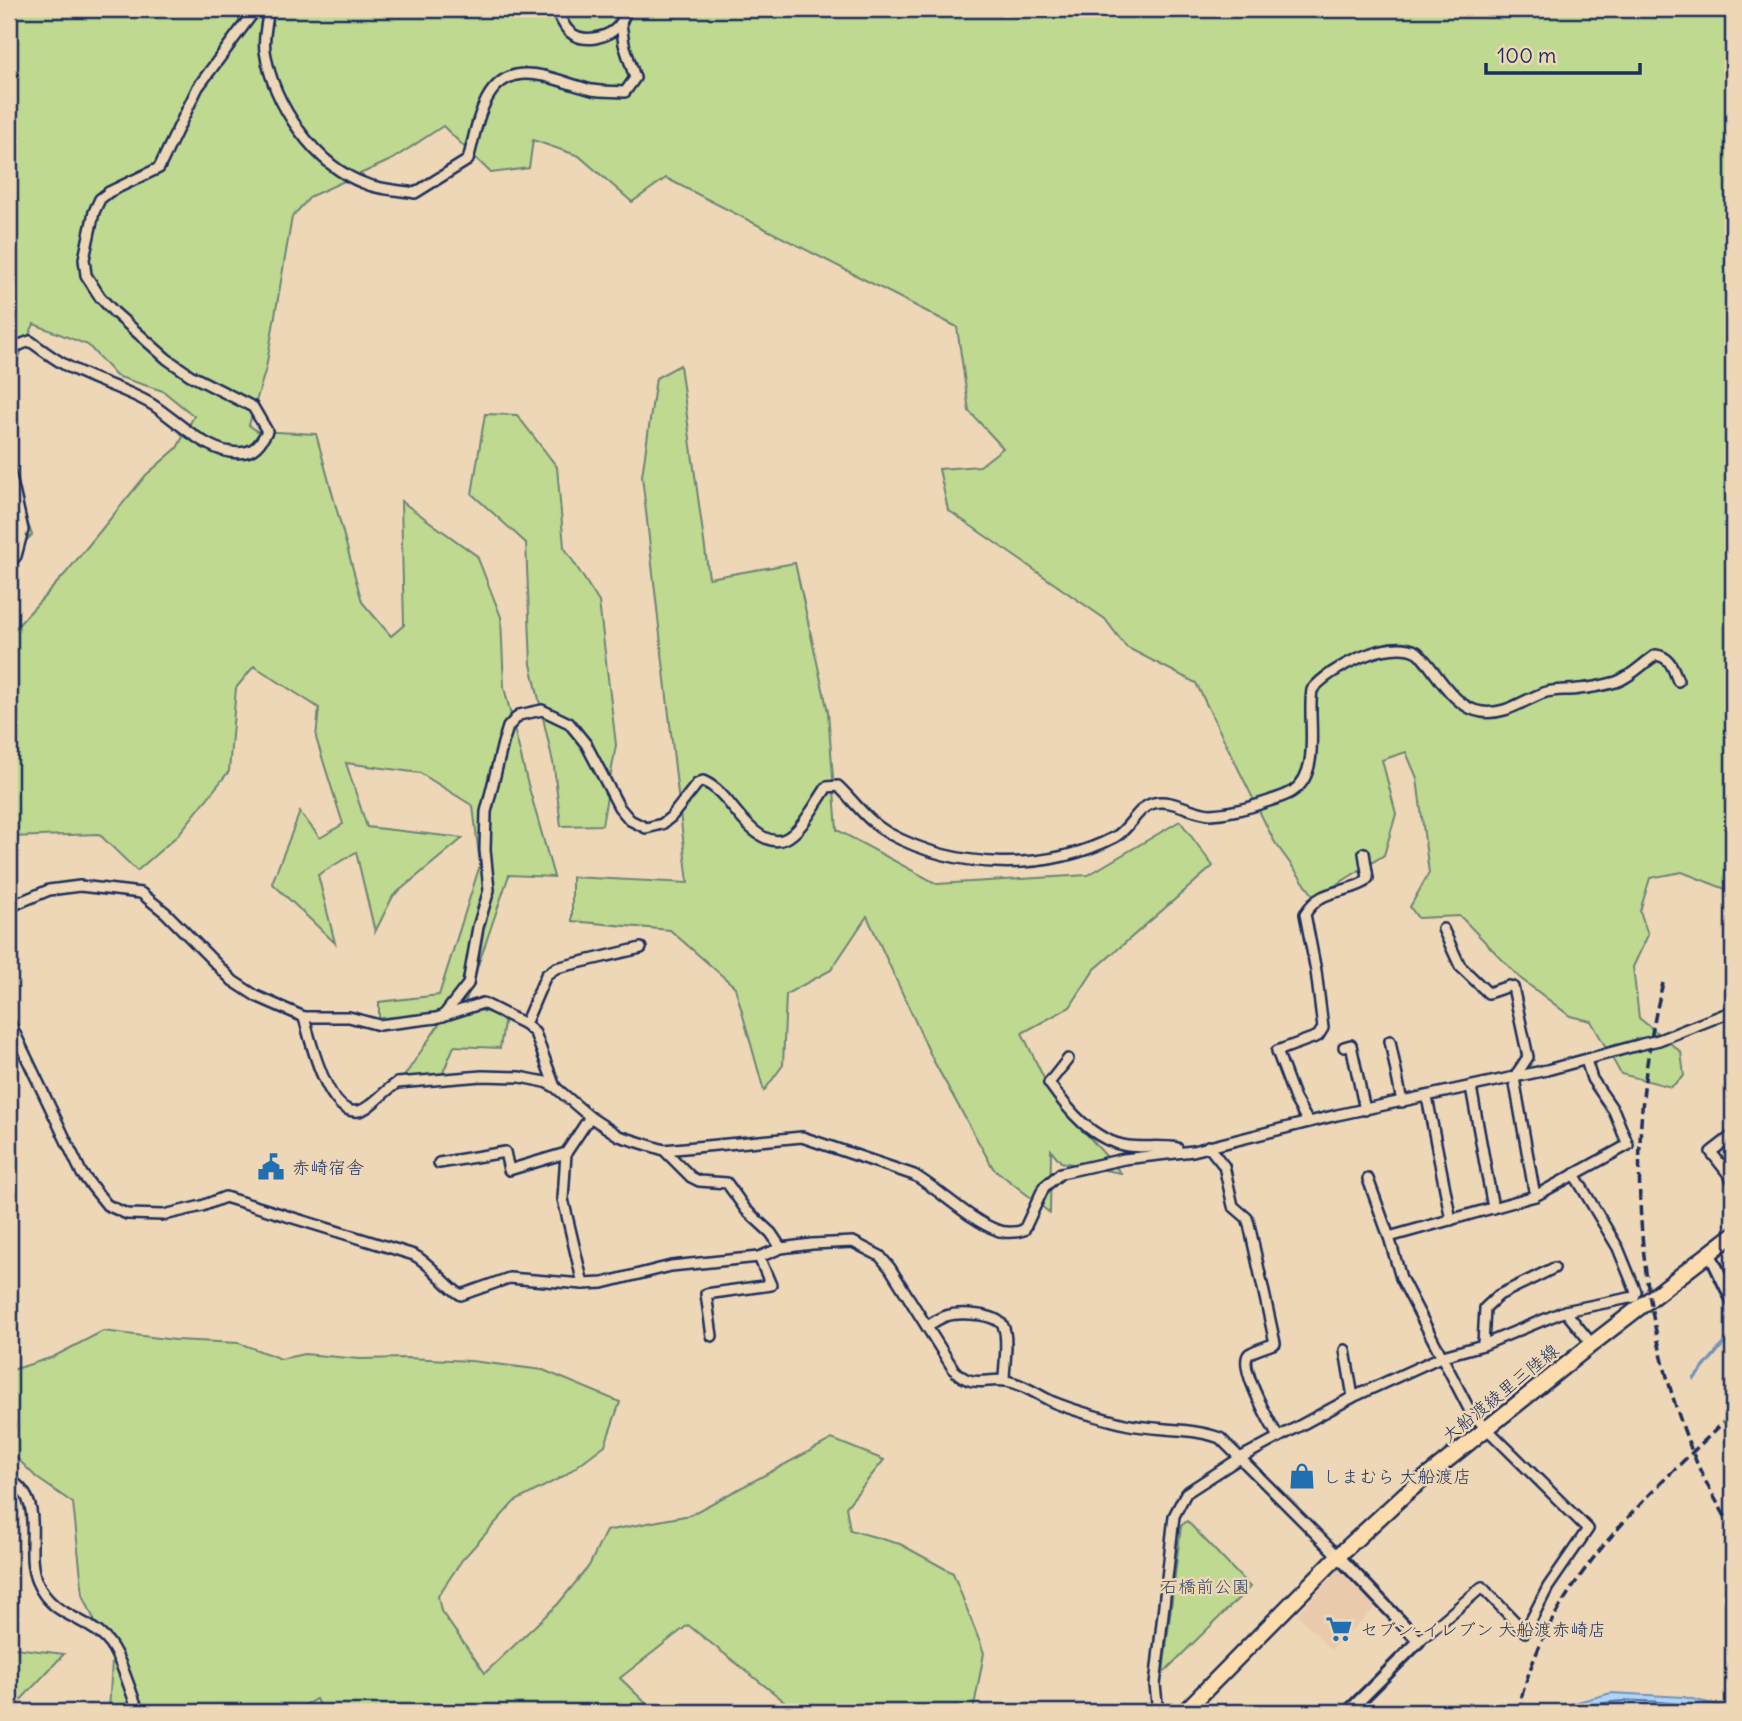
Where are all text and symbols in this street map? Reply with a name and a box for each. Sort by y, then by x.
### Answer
scale bar [1486,32,1640,76]
text: 100 m [1497,42,1556,69]
public building icon: 赤崎宿舎 [256,1152,286,1182]
place label: 赤崎宿舎 [292,1156,364,1179]
street label: 大船渡綾里三陸線 [1437,1339,1563,1447]
shop icon: しまむら 大船渡店 [1287,1461,1317,1491]
place label: しまむら 大船渡店 [1323,1465,1471,1488]
park label: 石橋前公園 [1160,1575,1250,1598]
supermarket icon: セブン-イレブン 大船渡赤崎店 [1324,1614,1354,1644]
place label: セブン-イレブン 大船渡赤崎店 [1360,1618,1606,1641]

